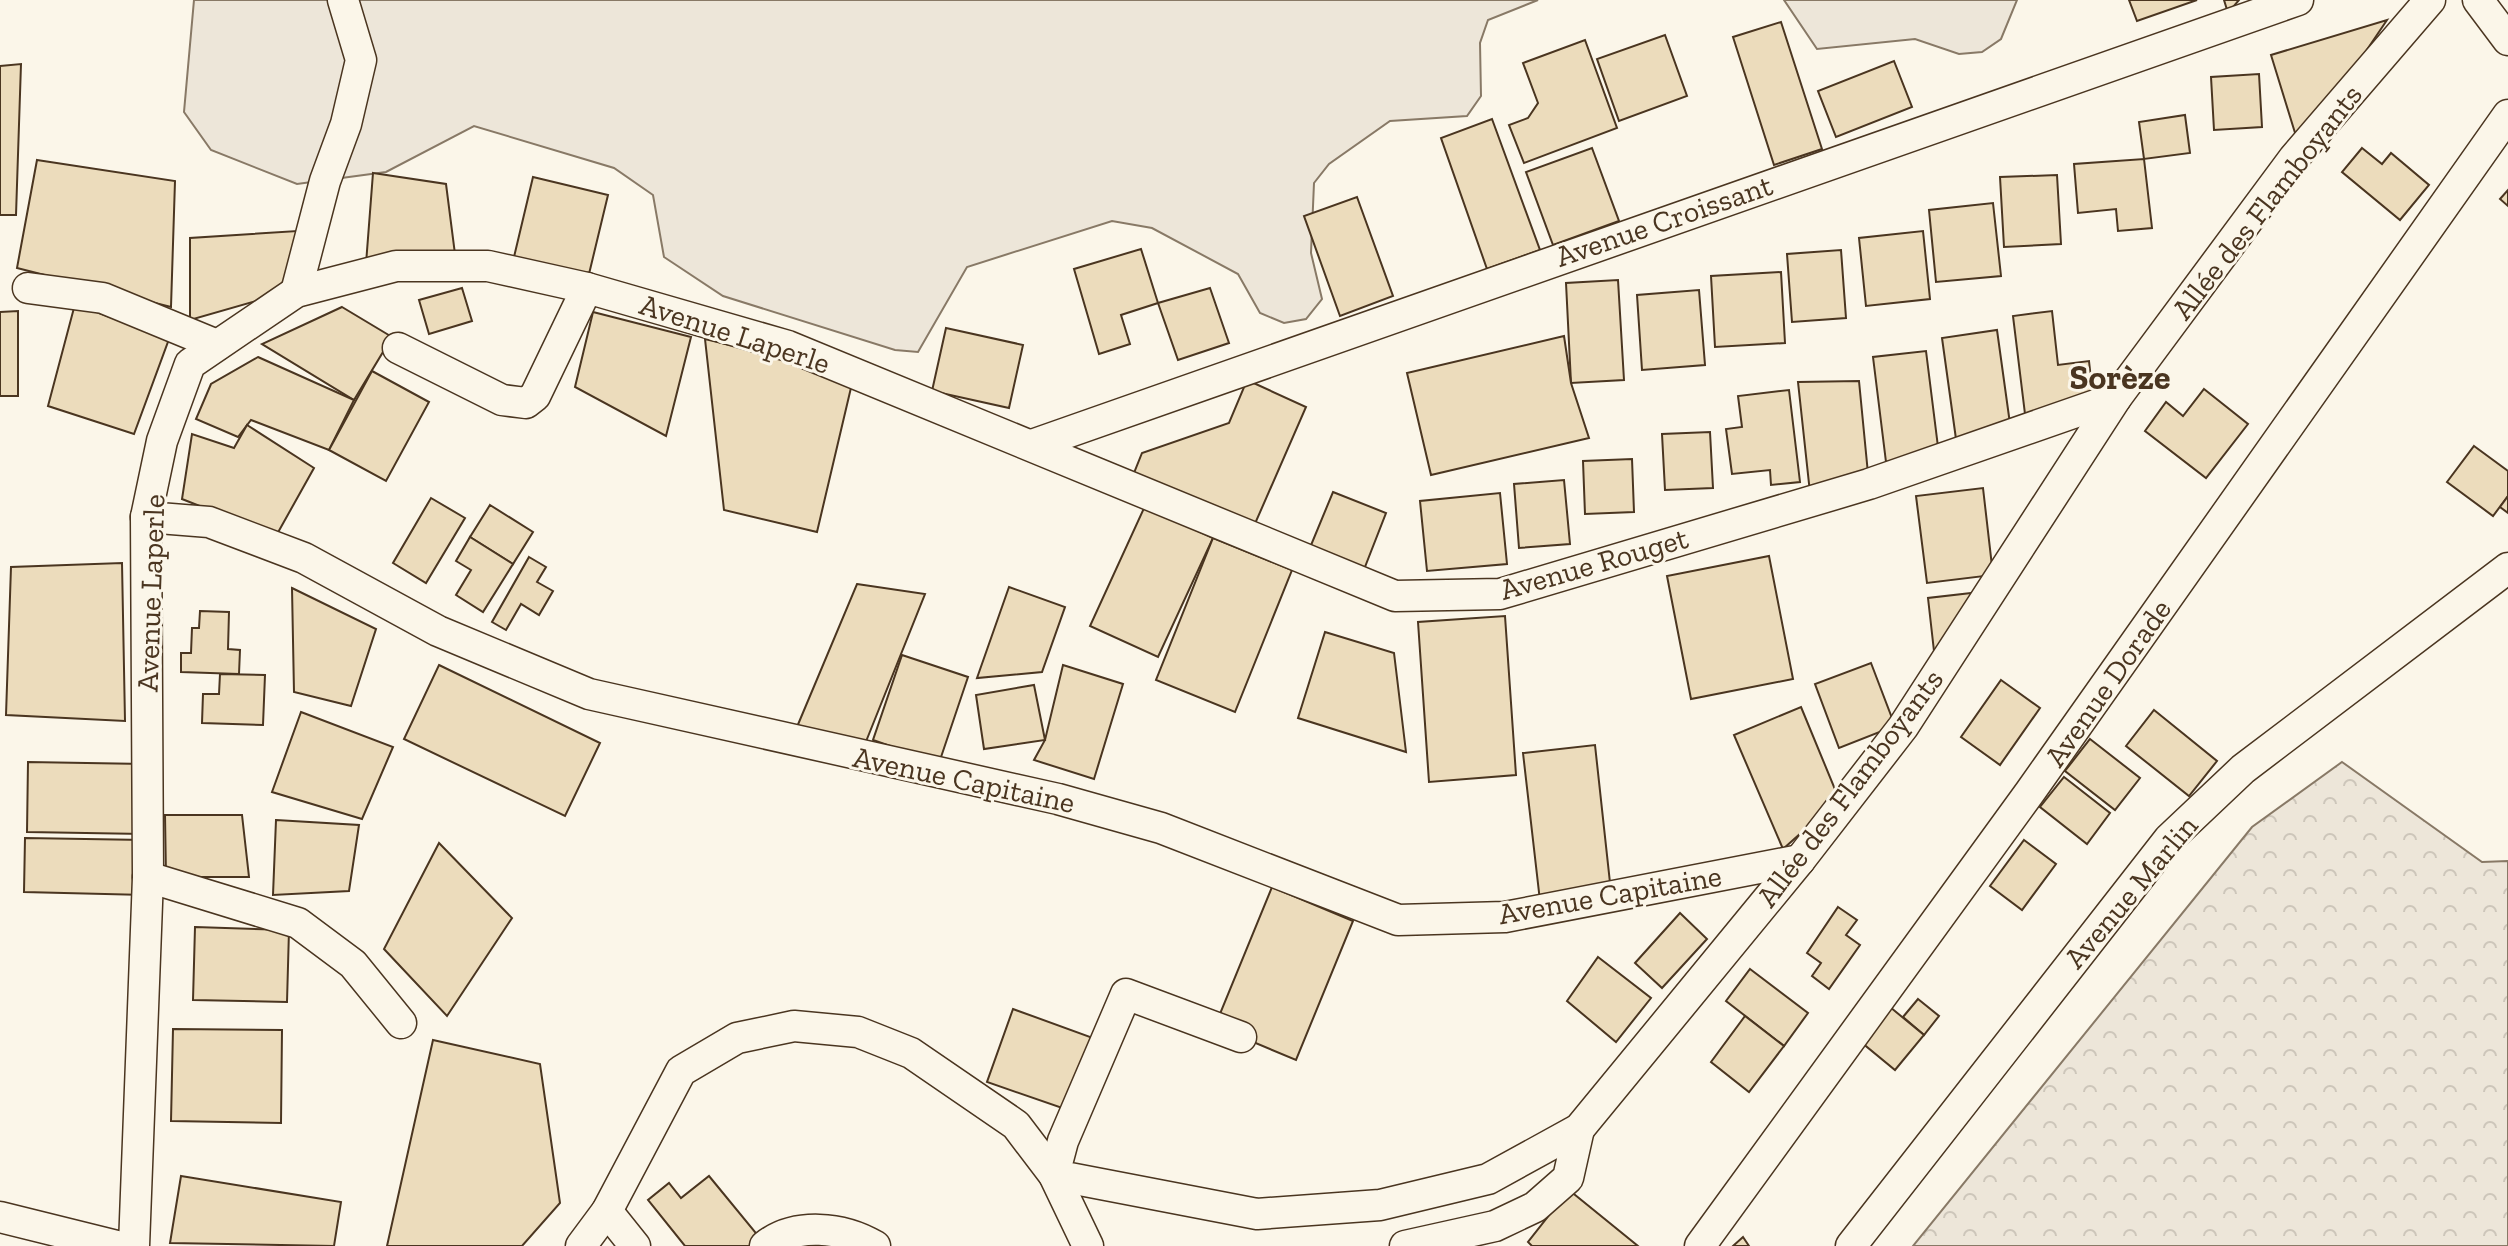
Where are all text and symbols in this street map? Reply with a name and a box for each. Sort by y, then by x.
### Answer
street label: Allée des Flamboyants [2164,77,2370,327]
street label: Avenue Croissant [1551,167,1777,275]
street label: Avenue Laperle [635,286,835,382]
district label: Sorèze [2070,357,2170,398]
street label: Avenue Laperle [130,494,172,692]
street label: Avenue Rouget [1496,520,1692,608]
street label: Avenue Dorade [2037,592,2179,774]
street label: Allée des Flamboyants [1749,662,1951,914]
street label: Avenue Capitaine [850,739,1078,821]
street label: Avenue Marlin [2057,808,2205,976]
street label: Avenue Capitaine [1496,858,1724,932]

